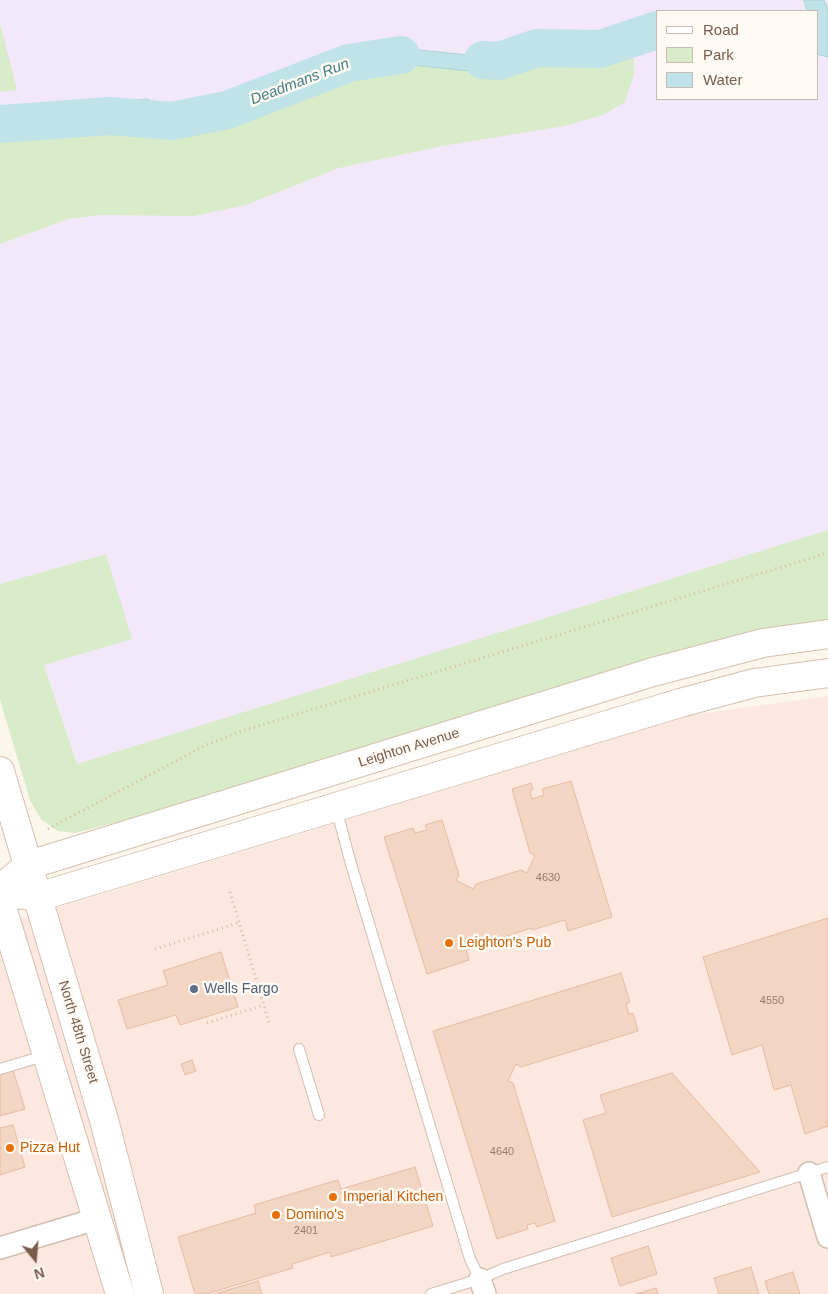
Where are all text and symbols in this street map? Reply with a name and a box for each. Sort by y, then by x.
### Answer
legend [656,10,818,100]
text: Road [703,21,739,38]
text: Park [703,46,734,63]
water label: Deadmans Run [248,55,352,109]
text: Water [703,71,742,88]
street label: Leighton Avenue [356,725,462,771]
house number: 4630 [536,871,560,885]
place label: Leighton's Pub [459,935,551,951]
marker: Leighton's Pub [443,937,455,949]
street label: North 48th Street [54,979,102,1085]
place label: Wells Fargo [204,981,278,997]
marker: Wells Fargo [188,983,200,995]
house number: 4550 [760,994,784,1008]
place label: Pizza Hut [20,1140,80,1156]
marker: Pizza Hut [4,1142,16,1154]
house number: 4640 [490,1145,514,1159]
place label: Imperial Kitchen [343,1189,443,1205]
marker: Imperial Kitchen [327,1191,339,1203]
place label: Domino's [286,1207,344,1223]
marker: Domino's [270,1209,282,1221]
house number: 2401 [294,1224,318,1238]
north arrow [10,1234,60,1284]
text: N [32,1264,47,1282]

